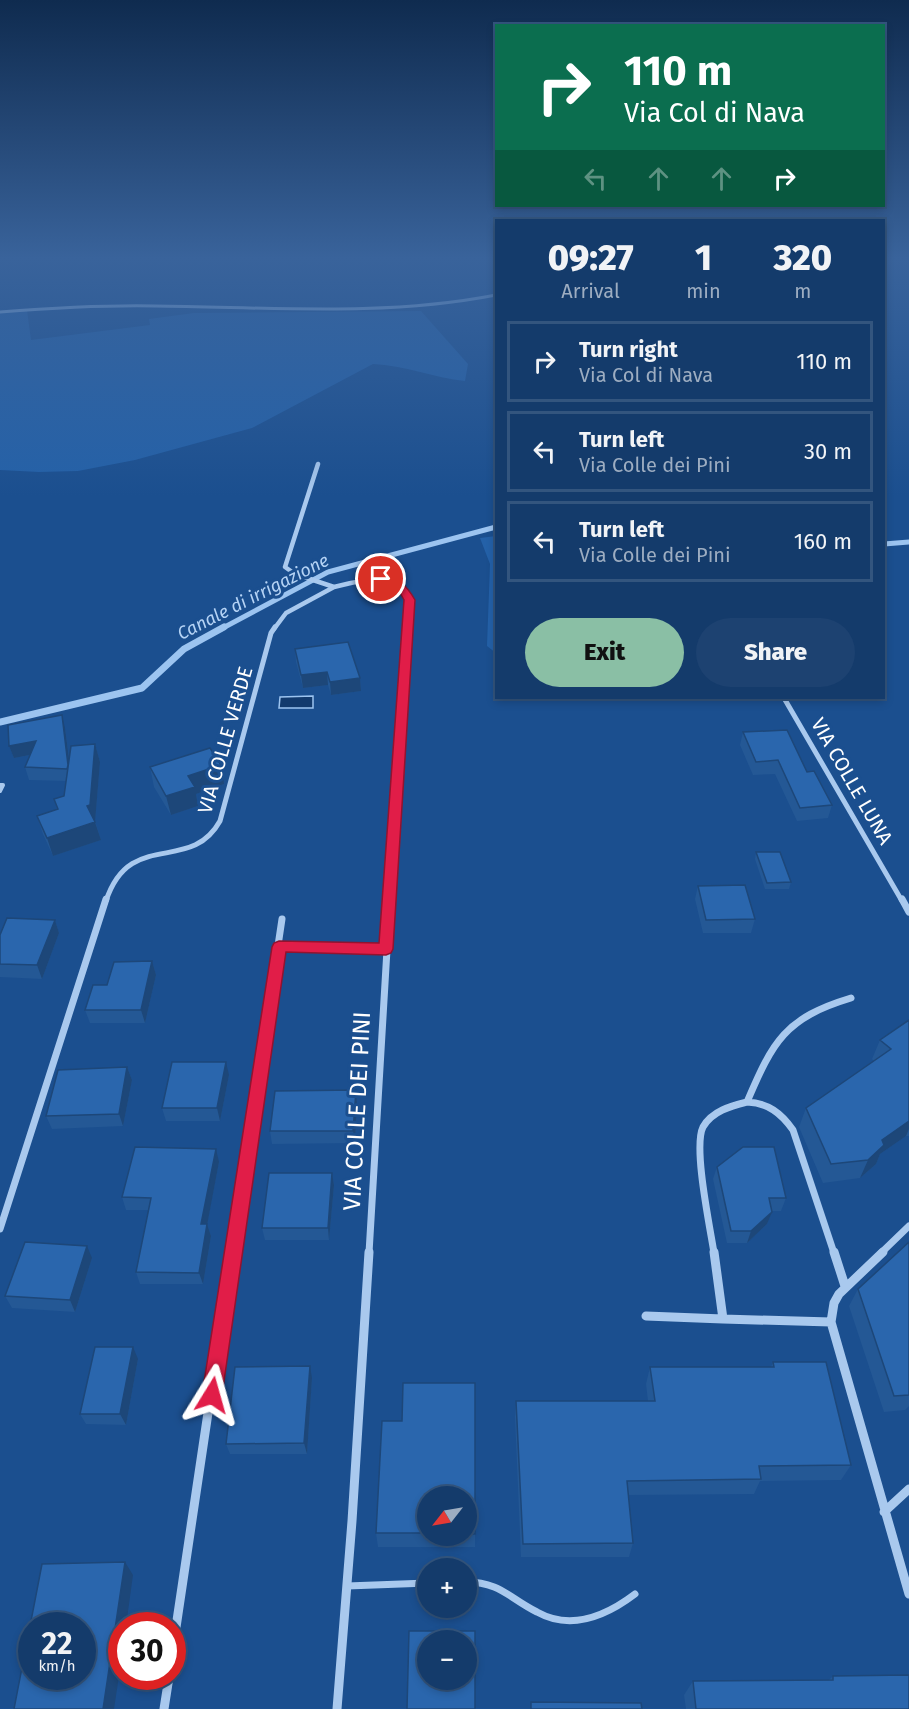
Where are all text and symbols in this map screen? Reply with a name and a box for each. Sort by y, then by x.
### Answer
text: 110 m [624,46,732,96]
icon: right [525,48,603,126]
text: Via Col di Nava [624,97,805,129]
icon: left [579,162,612,195]
icon: ahead [642,162,675,195]
icon: ahead [705,162,738,195]
icon: right [768,162,801,195]
text: 09:27 [548,236,634,280]
text: 1 [695,236,712,280]
text: 320 [773,236,832,280]
text: Arrival [561,279,620,303]
text: min [686,279,721,303]
text: m [794,279,811,303]
text: Turn right [579,336,678,363]
icon: right [528,345,561,378]
text: 110 m [796,348,852,375]
text: Via Col di Nava [579,363,713,387]
text: Turn left [579,426,664,453]
icon: left [528,435,561,468]
text: 30 m [804,438,852,465]
text: Via Colle dei Pini [579,453,731,477]
text: Turn left [579,516,664,543]
icon: left [528,525,561,558]
text: 160 m [794,528,852,555]
text: Via Colle dei Pini [579,543,731,567]
water label: Canale di irrigazione [173,549,333,645]
pin [355,553,406,604]
icon: arrive [364,562,397,595]
button: Exit [525,618,684,687]
button: Share [696,618,855,687]
street label: VIA COLLE VERDE [193,664,257,816]
street label: VIA COLLE LUNA [806,713,898,849]
street label: VIA COLLE DEI PINI [338,1011,376,1211]
position arrow [180,1363,244,1427]
north arrow [417,1486,477,1546]
map controls [417,1486,477,1690]
button: + [417,1558,477,1618]
speed limit sign: 30 [108,1612,186,1690]
text: 22 [41,1626,73,1662]
button: − [417,1630,477,1690]
text: km/h [38,1657,76,1675]

